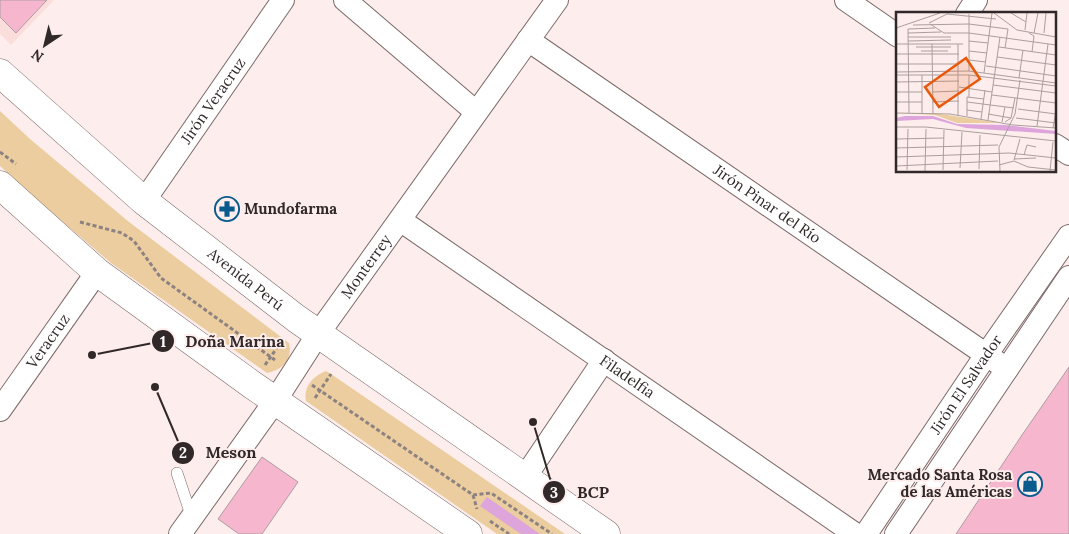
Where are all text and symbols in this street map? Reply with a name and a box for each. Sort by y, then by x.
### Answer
inset map [896,12,1056,172]
north arrow [20,20,70,70]
text: N [28,45,47,66]
street label: Jirón Veracruz [176,54,249,148]
street label: Jirón Pinar del Río [709,160,825,247]
pharmacy icon: Mundofarma [214,196,240,222]
place label: Mundofarma [244,199,337,218]
street label: Monterrey [337,230,395,302]
street label: Avenida Perú [203,243,288,314]
street label: Veracruz [22,310,74,373]
callout: Doña Marina [150,326,295,357]
text: Doña Marina [185,331,285,351]
street label: Jirón El Salvador [925,331,1006,438]
text: 1 [160,332,166,351]
street label: Filadelfia [596,351,659,402]
callout: Meson [170,437,266,468]
text: Meson [206,442,256,462]
text: 2 [179,443,187,462]
place label: Mercado Santa Rosa de las Américas [868,465,1012,501]
shop icon: Mercado Santa Rosa de las Américas [1017,471,1043,497]
callout: BCP [542,477,619,508]
text: BCP [577,482,609,502]
text: 3 [550,483,558,502]

